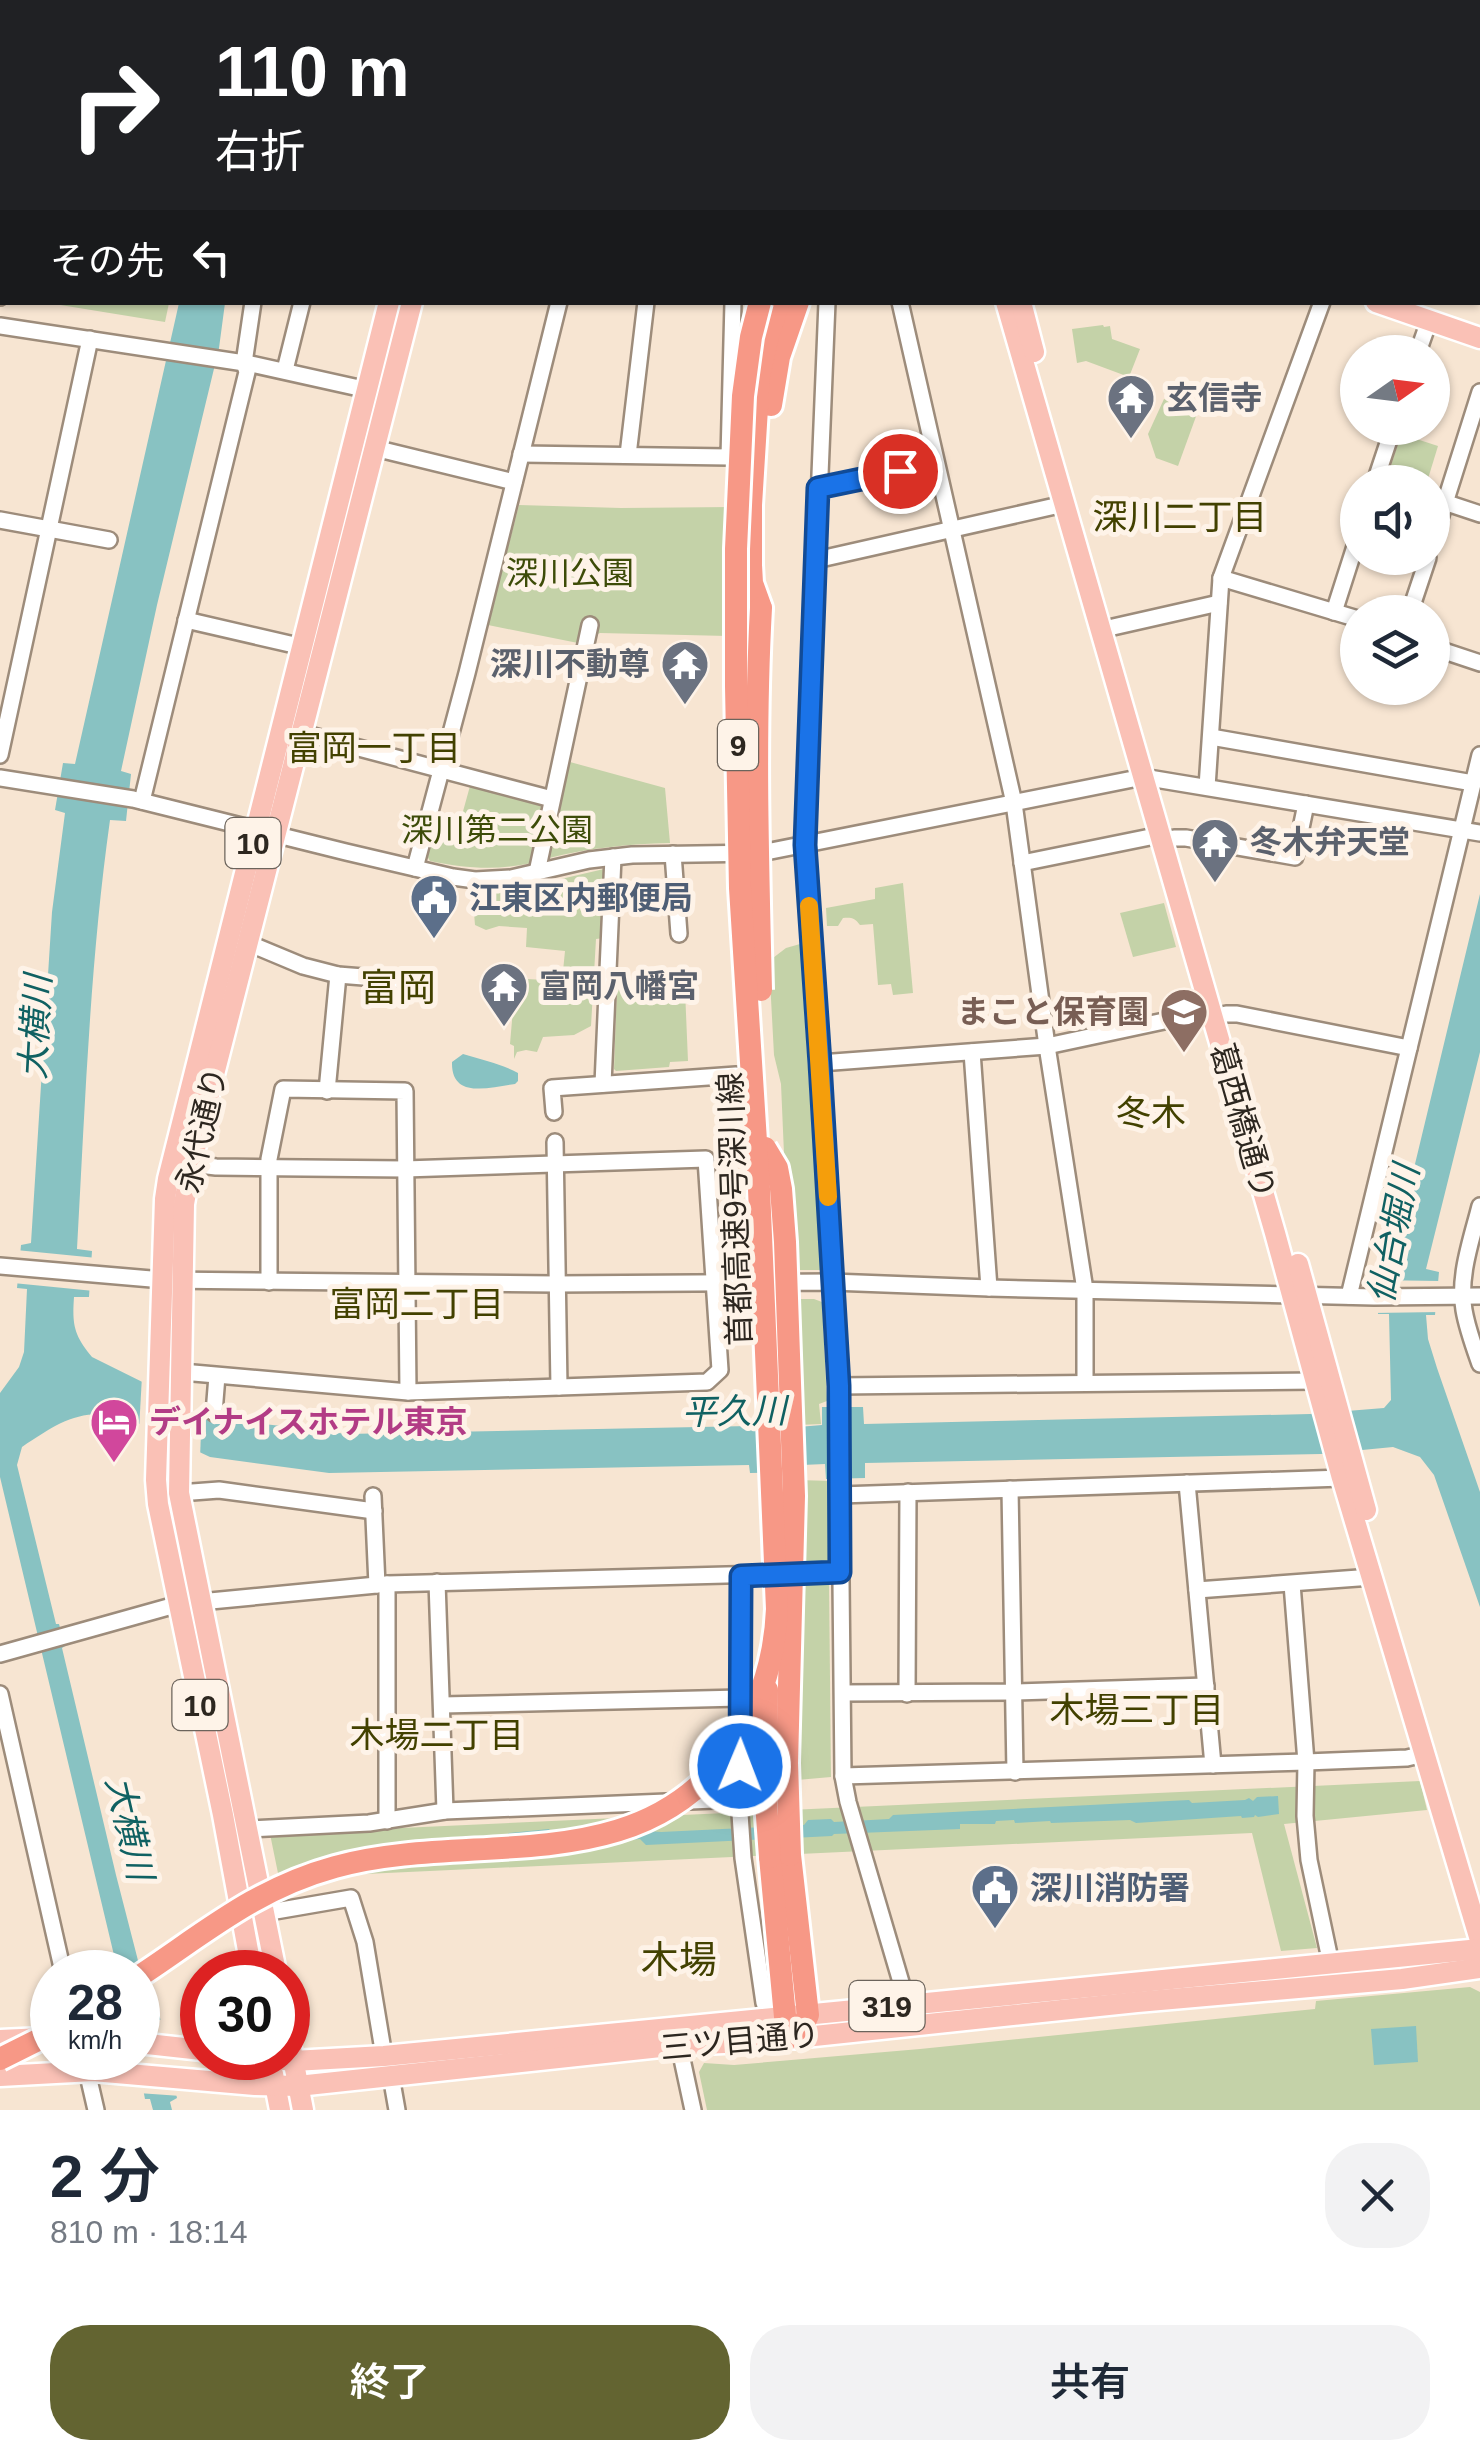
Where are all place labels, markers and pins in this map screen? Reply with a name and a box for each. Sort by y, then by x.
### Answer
temple icon: 玄信寺 [1105,372,1157,440]
place label: 玄信寺 [1166,380,1262,416]
pin [858,429,943,514]
temple icon: 深川不動尊 [659,638,711,706]
place label: 深川不動尊 [490,646,650,682]
temple icon: 冬木弁天堂 [1189,816,1241,884]
place label: 冬木弁天堂 [1250,824,1410,860]
public building icon: 江東区内郵便局 [408,872,460,940]
place label: 江東区内郵便局 [469,880,693,916]
temple icon: 富岡八幡宮 [478,960,530,1028]
place label: 富岡八幡宮 [539,968,699,1004]
school or university icon: まこと保育園 [1158,986,1210,1054]
place label: まこと保育園 [957,994,1149,1030]
hotel icon: デイナイスホテル東京 [88,1396,140,1464]
place label: デイナイスホテル東京 [149,1404,467,1440]
public building icon: 深川消防署 [969,1862,1021,1930]
place label: 深川消防署 [1030,1870,1190,1906]

